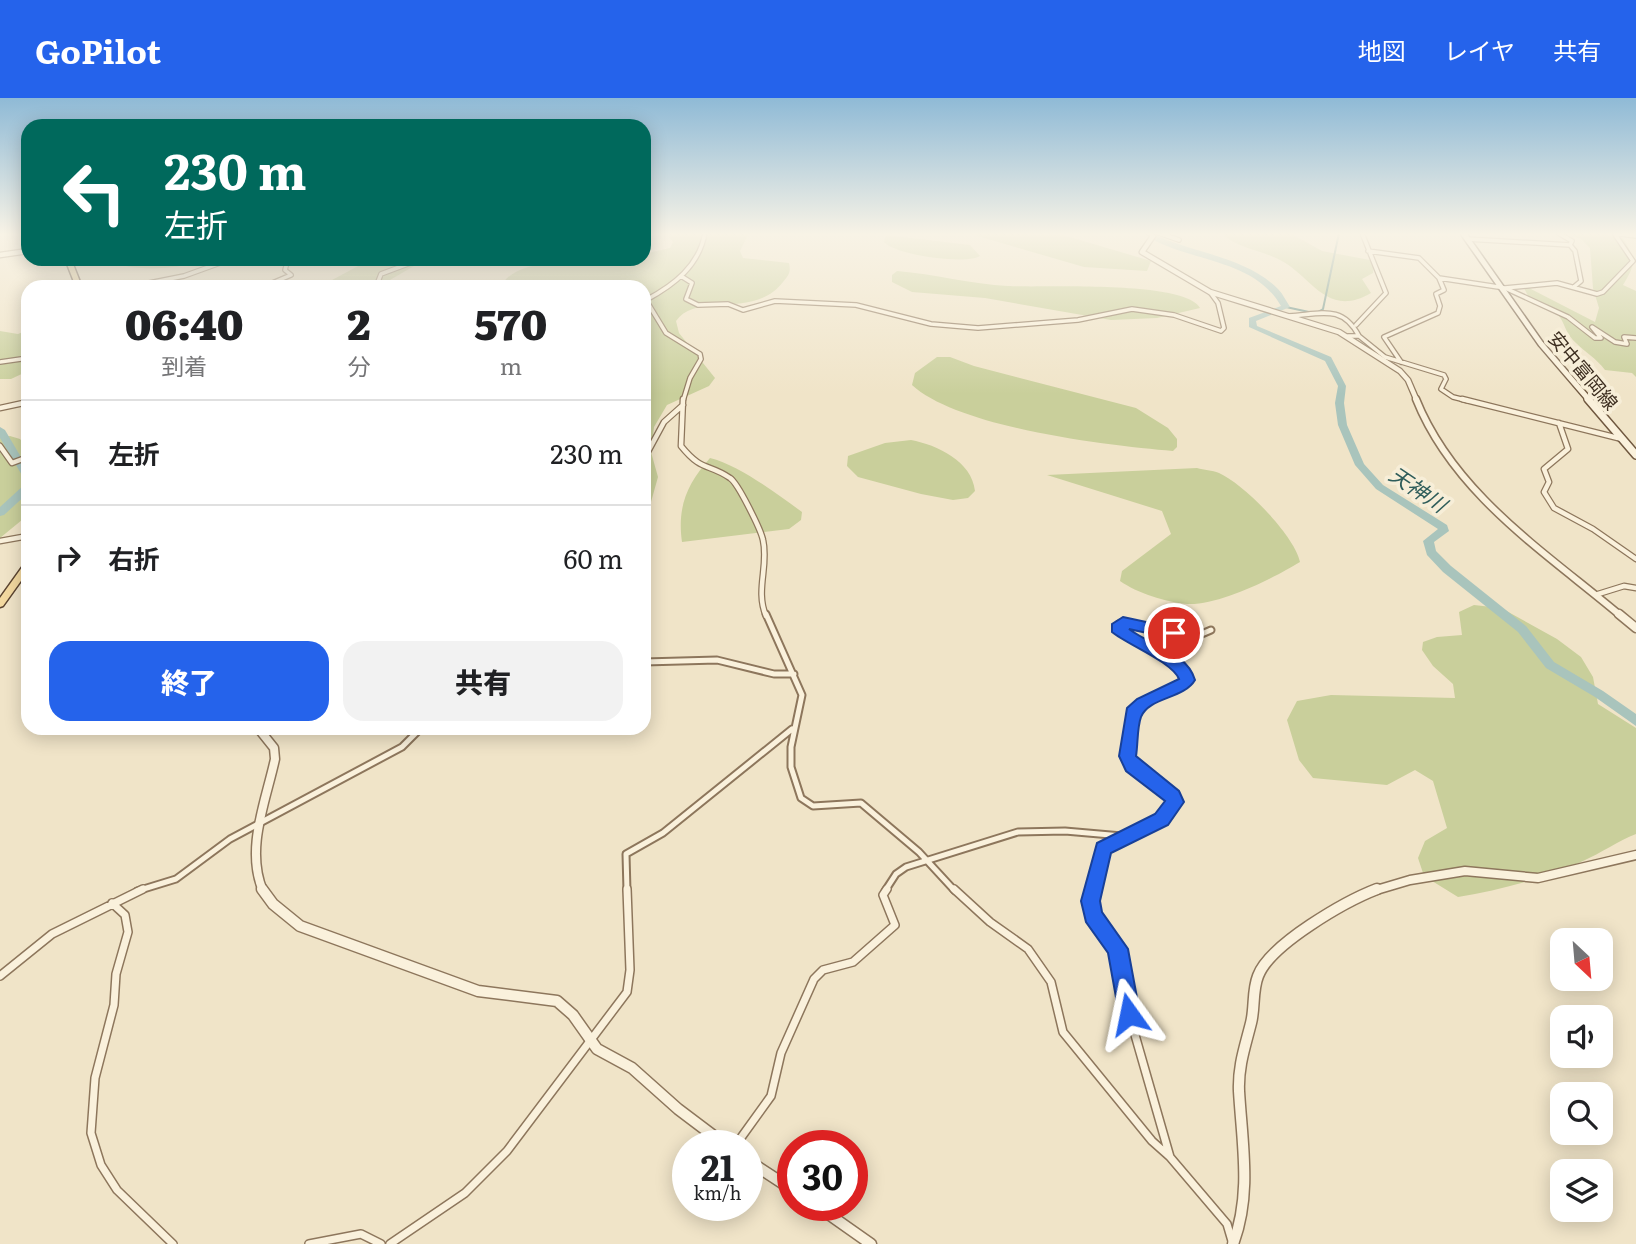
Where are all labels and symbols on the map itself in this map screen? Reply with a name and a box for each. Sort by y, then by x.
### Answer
street label: 安中富岡線 [1543,325,1625,415]
water label: 天神川 [1384,458,1455,520]
pin [1144,603,1204,663]
north arrow [1550,928,1614,990]
position arrow [1092,977,1166,1051]
speed limit sign: 30 [777,1130,868,1221]

